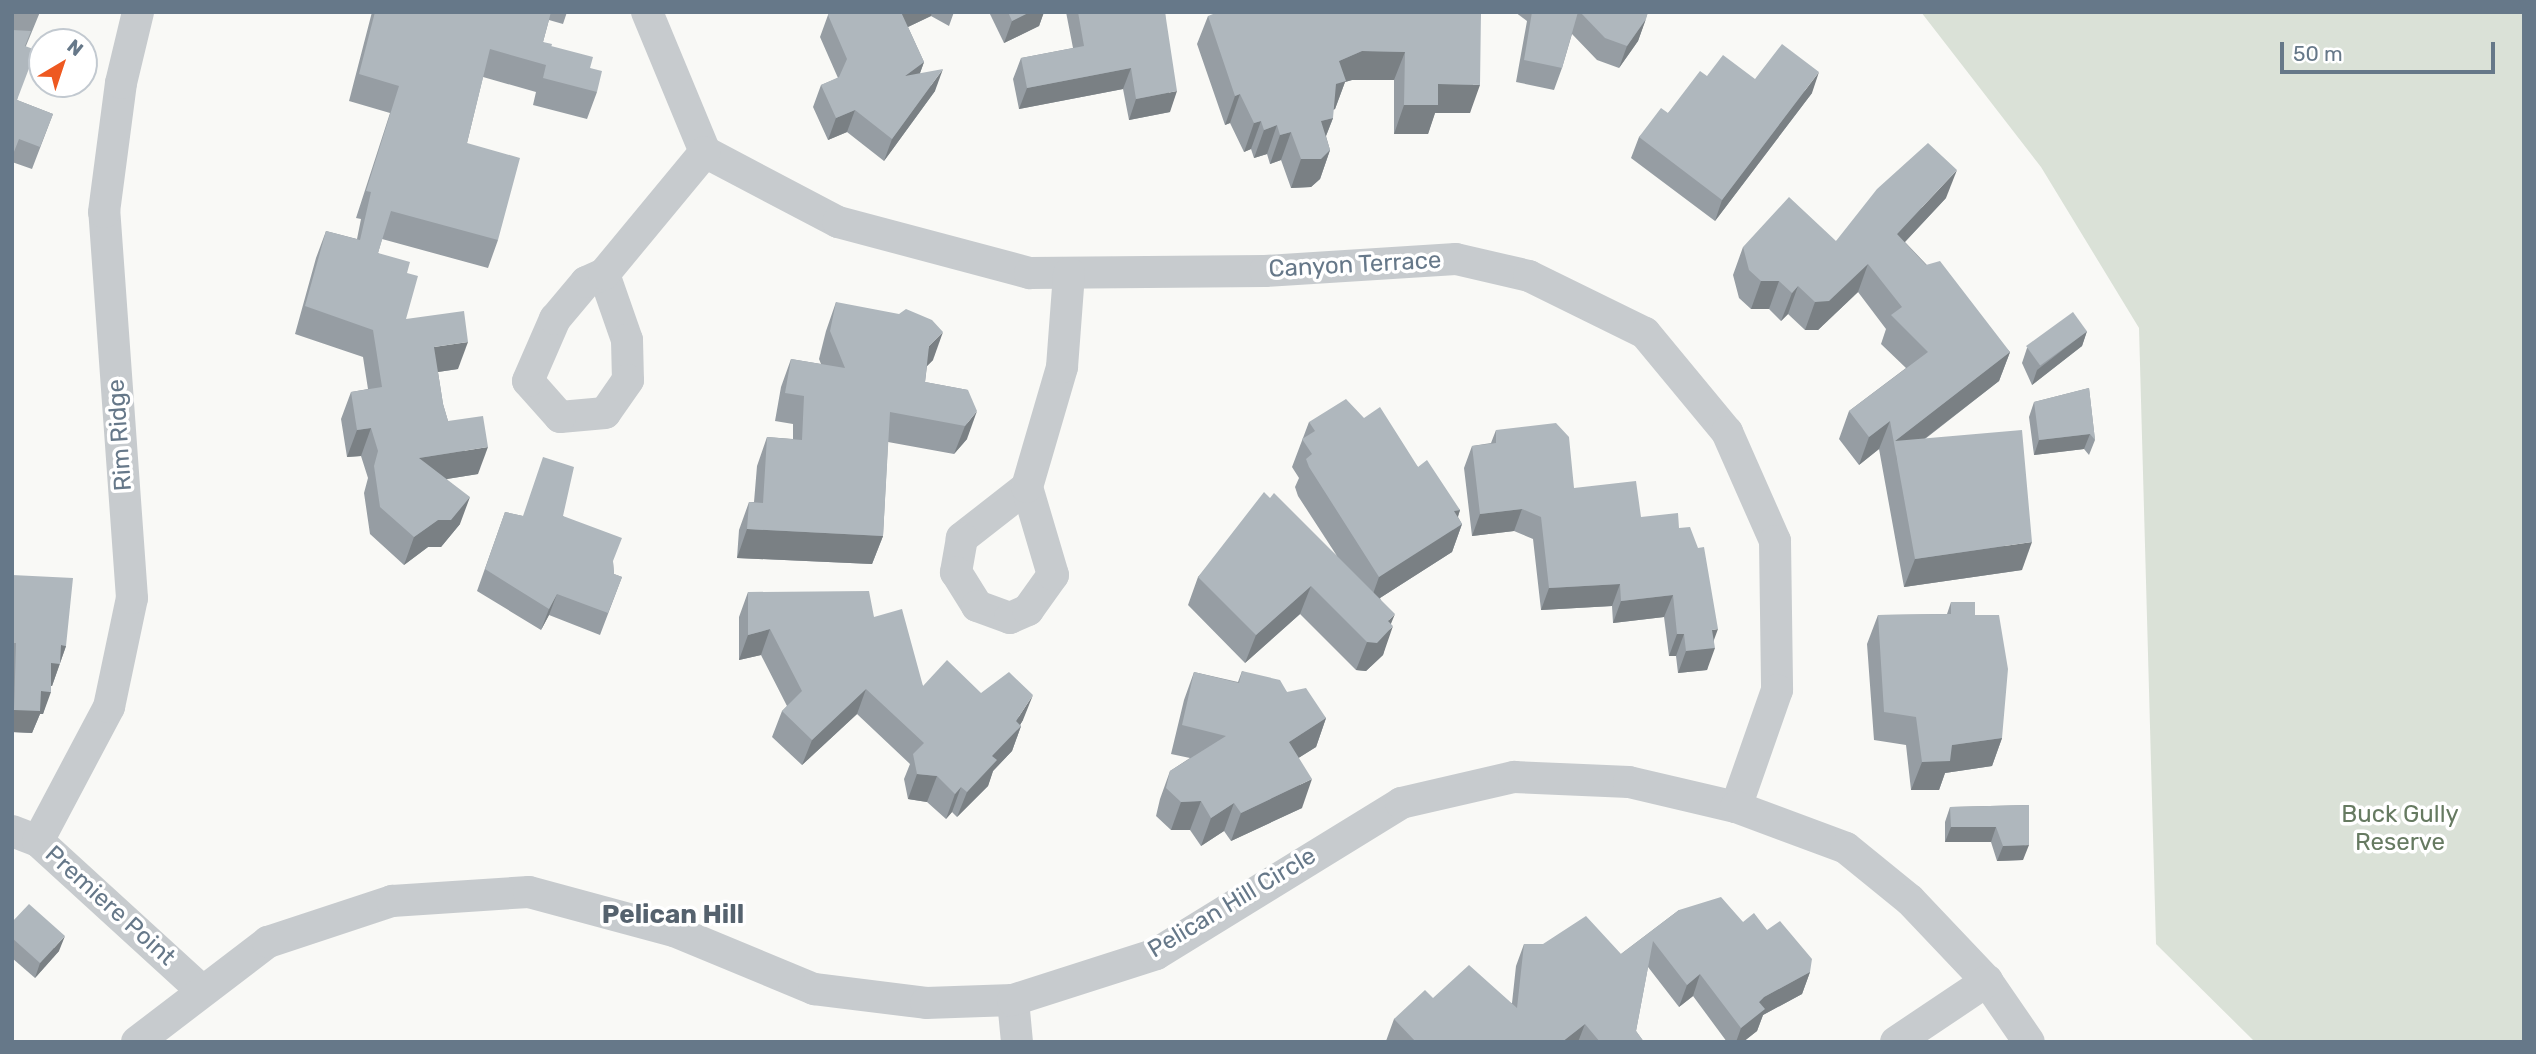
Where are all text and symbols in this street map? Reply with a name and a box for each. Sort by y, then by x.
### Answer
north arrow [28,28,98,98]
scale bar [2284,28,2499,72]
text: N [63,35,88,61]
text: 50 m [2293,41,2343,66]
street label: Canyon Terrace [1268,246,1442,284]
street label: Rim Ridge [102,378,138,492]
park label: Buck Gully Reserve [2341,801,2459,857]
street label: Premiere Point [39,840,181,972]
street label: Pelican Hill Circle [1143,841,1321,965]
district label: Pelican Hill [602,899,744,931]

